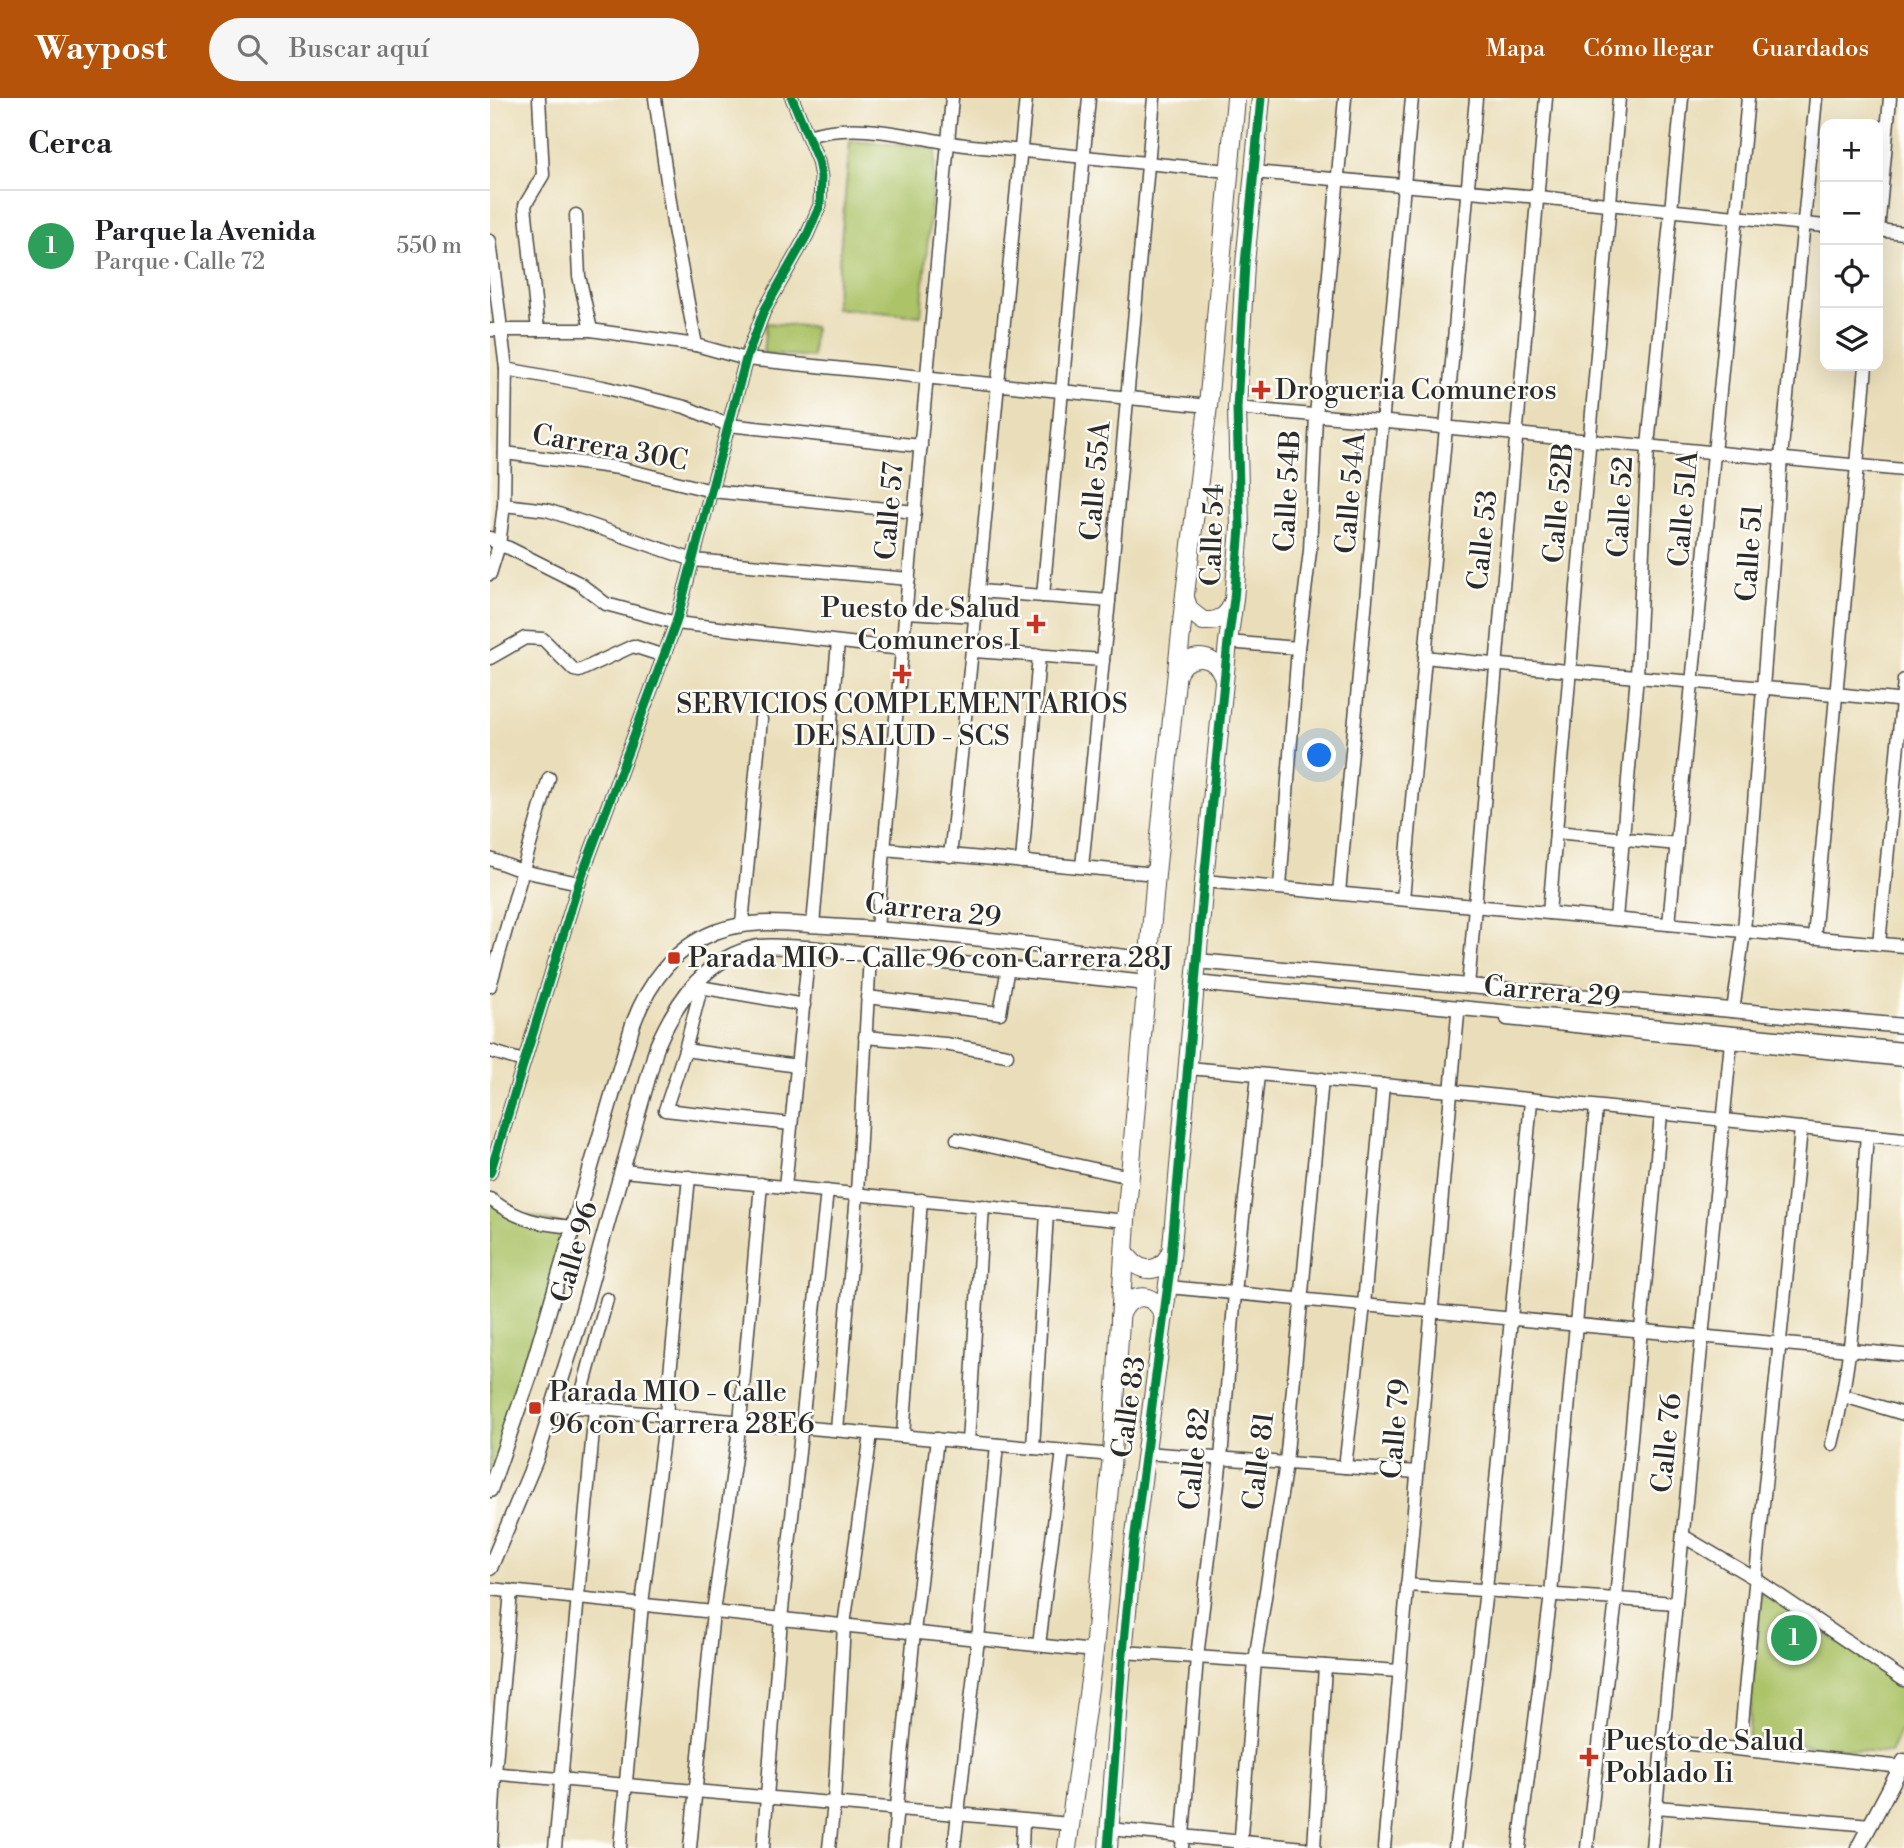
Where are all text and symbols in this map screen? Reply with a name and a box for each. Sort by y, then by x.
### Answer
search box [209,18,699,81]
text: Waypost [35,29,167,70]
icon: search [233,30,271,68]
text: Buscar aquí [289,33,429,65]
text: Mapa [1486,34,1545,64]
text: Cómo llegar [1583,34,1714,64]
text: Guardados [1752,34,1869,64]
map controls [1820,119,1883,371]
button: + [1820,119,1883,182]
text: Cerca [28,125,112,163]
button: − [1820,182,1883,245]
text: Parque la Avenida [95,216,316,248]
text: 1 [45,232,57,260]
text: 550 m [397,232,462,260]
button: locate [1820,245,1883,308]
text: Parque · Calle 72 [95,248,265,276]
button: layers [1820,308,1883,371]
place label: Drogueria Comuneros [1275,373,1557,408]
marker: Drogueria Comuneros [1253,382,1269,398]
street label: Carrera 30C [530,417,690,479]
street label: Calle 55A [1073,419,1119,542]
street label: Calle 54B [1267,429,1309,553]
street label: Calle 54A [1328,430,1374,555]
street label: Calle 52B [1536,441,1582,565]
street label: Calle 51A [1661,449,1707,569]
street label: Calle 52 [1601,456,1641,558]
street label: Calle 57 [868,460,912,562]
street label: Calle 54 [1194,483,1232,587]
street label: Calle 53 [1460,488,1506,592]
street label: Calle 51 [1729,503,1771,603]
place label: Puesto de Salud Comuneros I [821,591,1020,658]
marker: Puesto de Salud Comuneros I [1026,614,1046,634]
marker: SERVICIOS COMPLEMENTARIOS DE SALUD - SCS [892,664,912,684]
place label: SERVICIOS COMPLEMENTARIOS DE SALUD - SCS [676,687,1128,754]
your location [1302,738,1336,772]
street label: Carrera 29 [863,886,1003,936]
place label: Parada MIO - Calle 96 con Carrera 28J [688,941,1174,976]
marker: Parada MIO - Calle 96 con Carrera 28J [666,950,682,966]
street label: Carrera 29 [1482,969,1622,1015]
street label: Calle 96 [544,1197,606,1307]
street label: Calle 83 [1105,1354,1153,1460]
place label: Parada MIO - Calle 96 con Carrera 28E6 [549,1375,815,1442]
street label: Calle 79 [1374,1377,1418,1481]
street label: Calle 76 [1644,1391,1690,1495]
marker: Parada MIO - Calle 96 con Carrera 28E6 [527,1400,543,1416]
street label: Calle 82 [1172,1406,1218,1512]
street label: Calle 81 [1236,1410,1282,1512]
pin: 1 [1771,1612,1817,1664]
place label: Puesto de Salud Poblado Ii [1605,1724,1804,1791]
marker: Puesto de Salud Poblado Ii [1579,1747,1599,1767]

